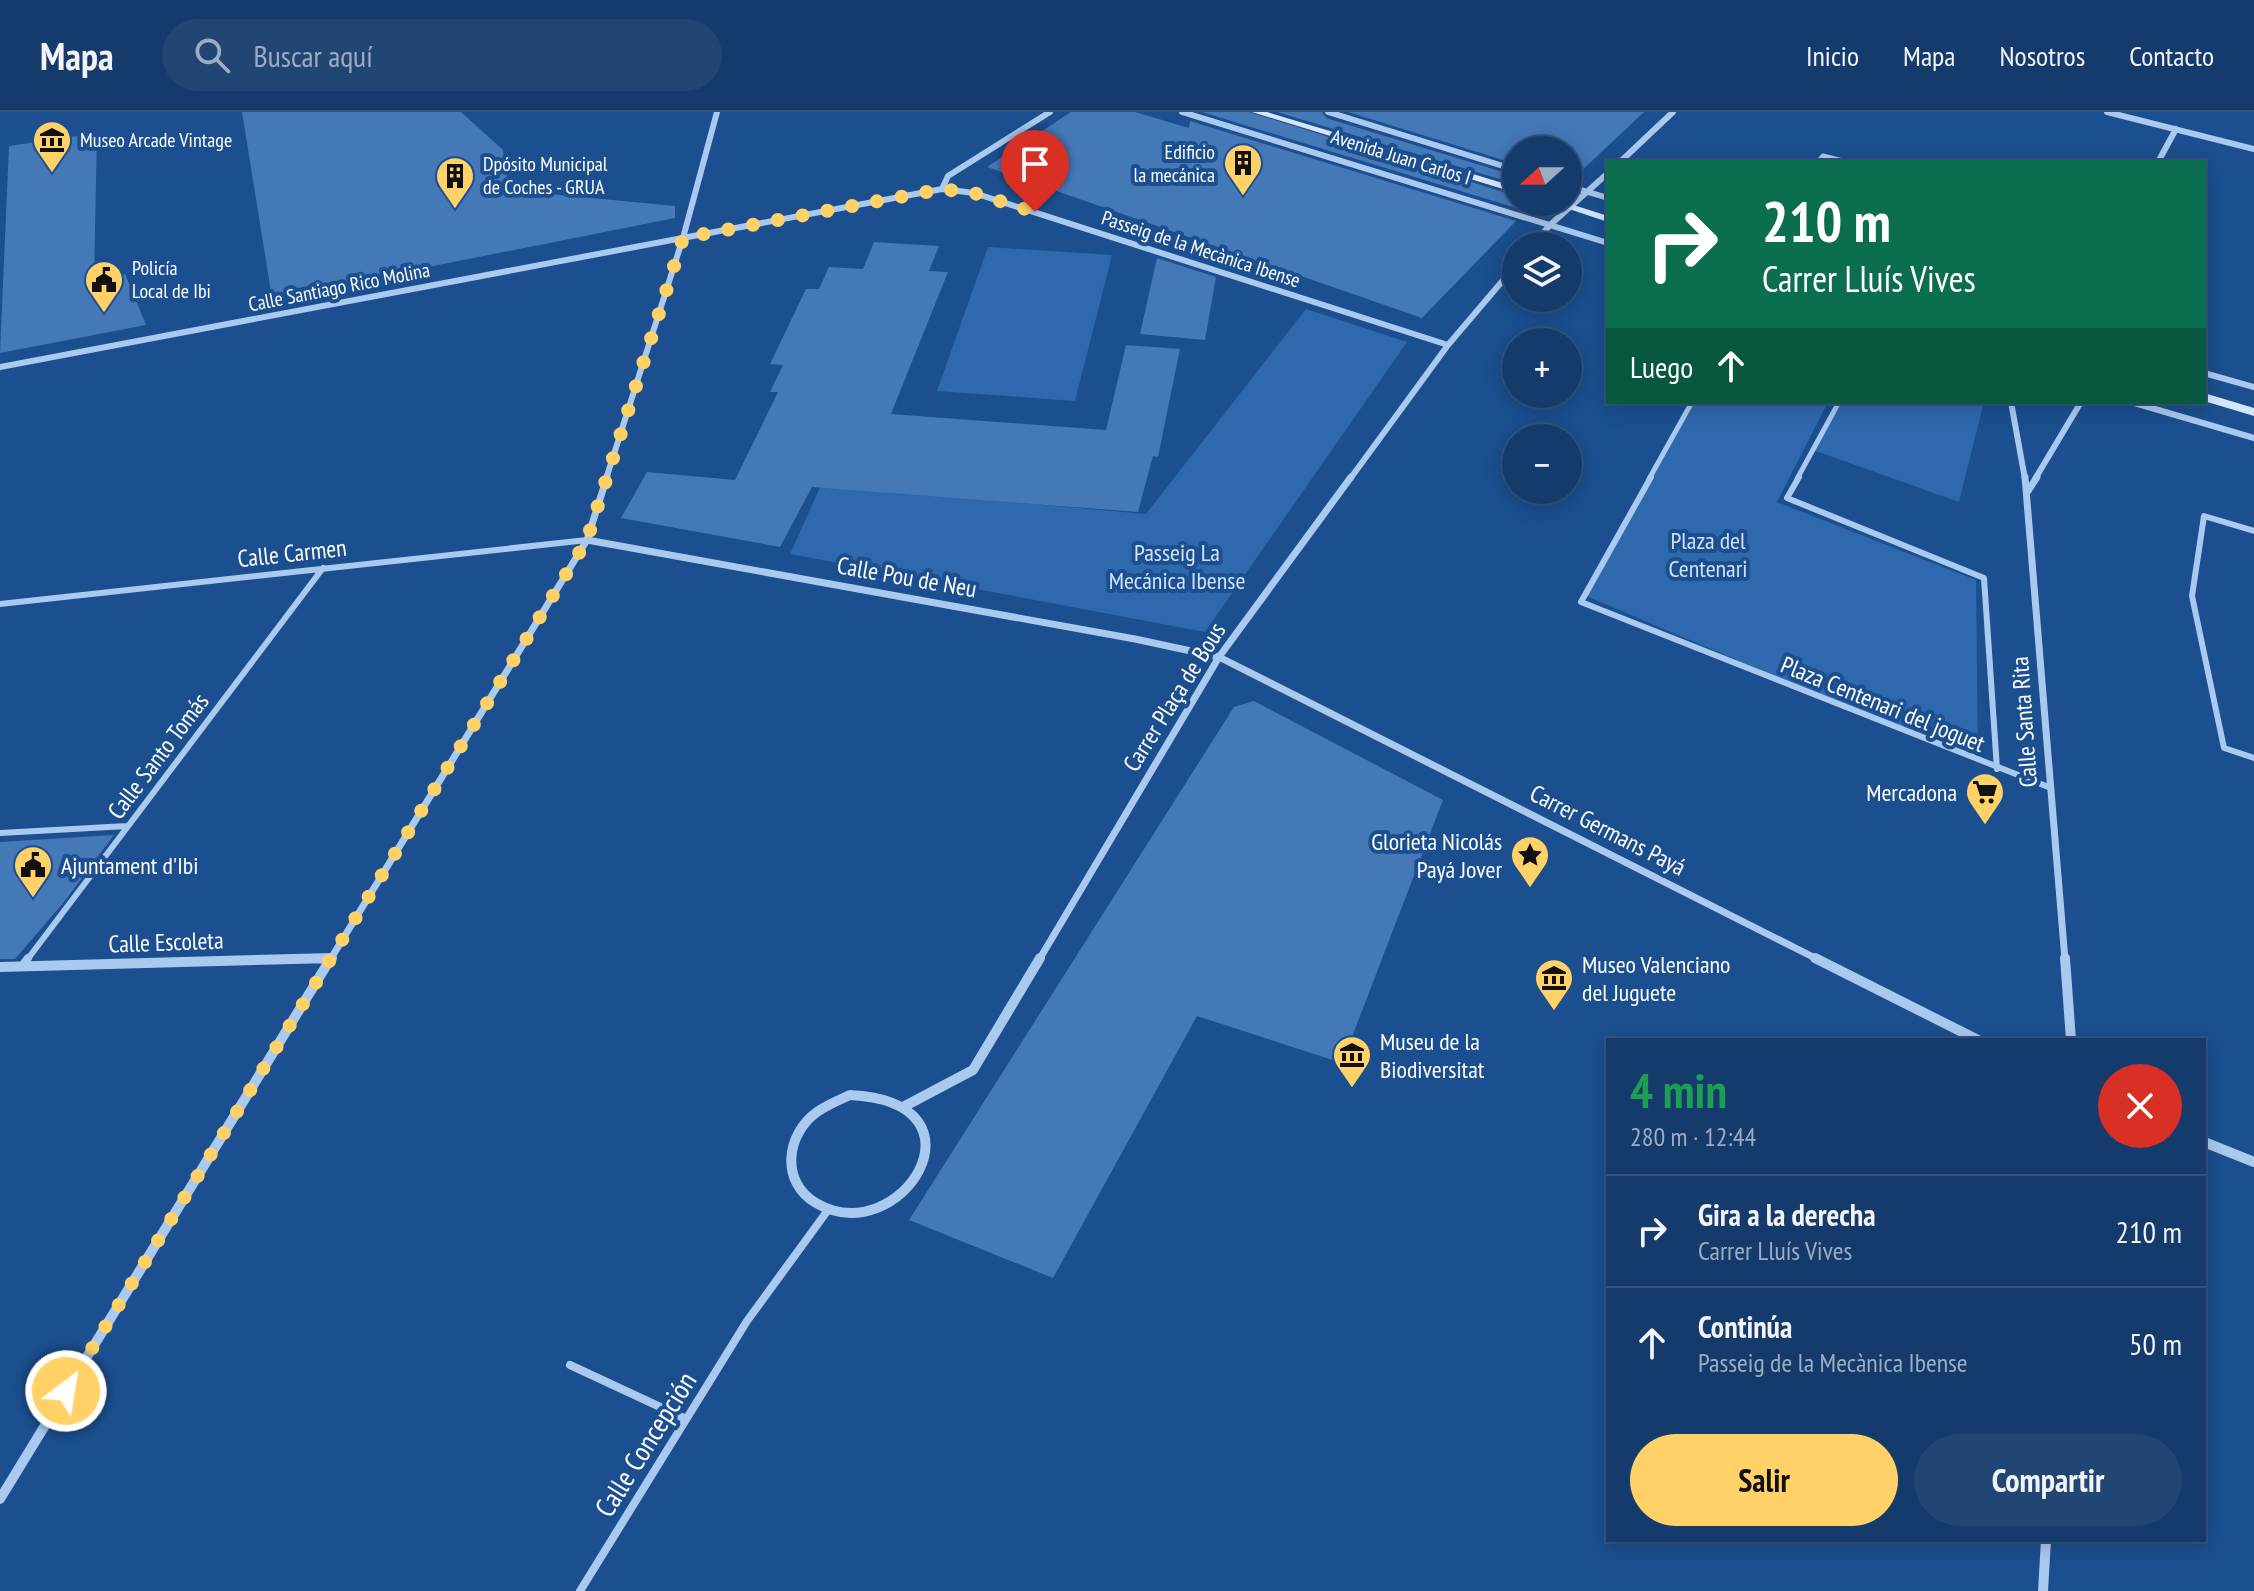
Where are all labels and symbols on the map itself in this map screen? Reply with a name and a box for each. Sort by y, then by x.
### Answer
museum icon: Museo Arcade Vintage [31,119,73,174]
street label: Avenida Juan Carlos I [1328,123,1474,191]
place label: Museo Arcade Vintage [80,127,232,153]
pin [1001,130,1069,212]
north arrow [1502,136,1582,216]
place label: Edificio la mecánica [1134,139,1215,188]
building icon: Edificio la mecánica [1222,142,1264,197]
place label: Dpósito Municipal de Coches - GRUA [483,151,608,200]
building icon: Dpósito Municipal de Coches - GRUA [434,155,476,210]
street label: Passeig de la Mecànica Ibense [1098,205,1304,293]
place label: Policía Local de Ibi [132,255,211,304]
street label: Calle Santiago Rico Molina [246,257,432,317]
public building icon: Policía Local de Ibi [83,259,125,314]
park label: Plaza del Centenari [1668,525,1748,584]
street label: Calle Carmen [236,532,348,574]
park label: Passeig La Mecánica Ibense [1109,537,1245,596]
street label: Calle Pou de Neu [835,549,979,605]
street label: Carrer Plaça de Bous [1116,617,1232,777]
street label: Plaza Centenari del joguet [1776,649,1990,759]
street label: Calle Santa Rita [2004,656,2044,788]
street label: Calle Santo Tomás [100,687,216,825]
supermarket icon: Mercadona [1964,771,2006,826]
street label: Carrer Germans Payá [1525,777,1691,883]
place label: Mercadona [1866,777,1957,808]
place label: Glorieta Nicolás Payá Jover [1371,826,1502,885]
place icon: Glorieta Nicolás Payá Jover [1509,834,1551,889]
public building icon: Ajuntament d'Ibi [12,844,54,899]
place label: Ajuntament d'Ibi [61,850,198,881]
street label: Calle Escoleta [108,925,224,959]
place label: Museo Valenciano del Juguete [1582,949,1730,1008]
museum icon: Museo Valenciano del Juguete [1533,957,1575,1012]
place label: Museu de la Biodiversitat [1380,1026,1485,1085]
museum icon: Museu de la Biodiversitat [1331,1034,1373,1089]
position arrow [24,1349,108,1433]
street label: Calle Concepción [586,1365,704,1523]

